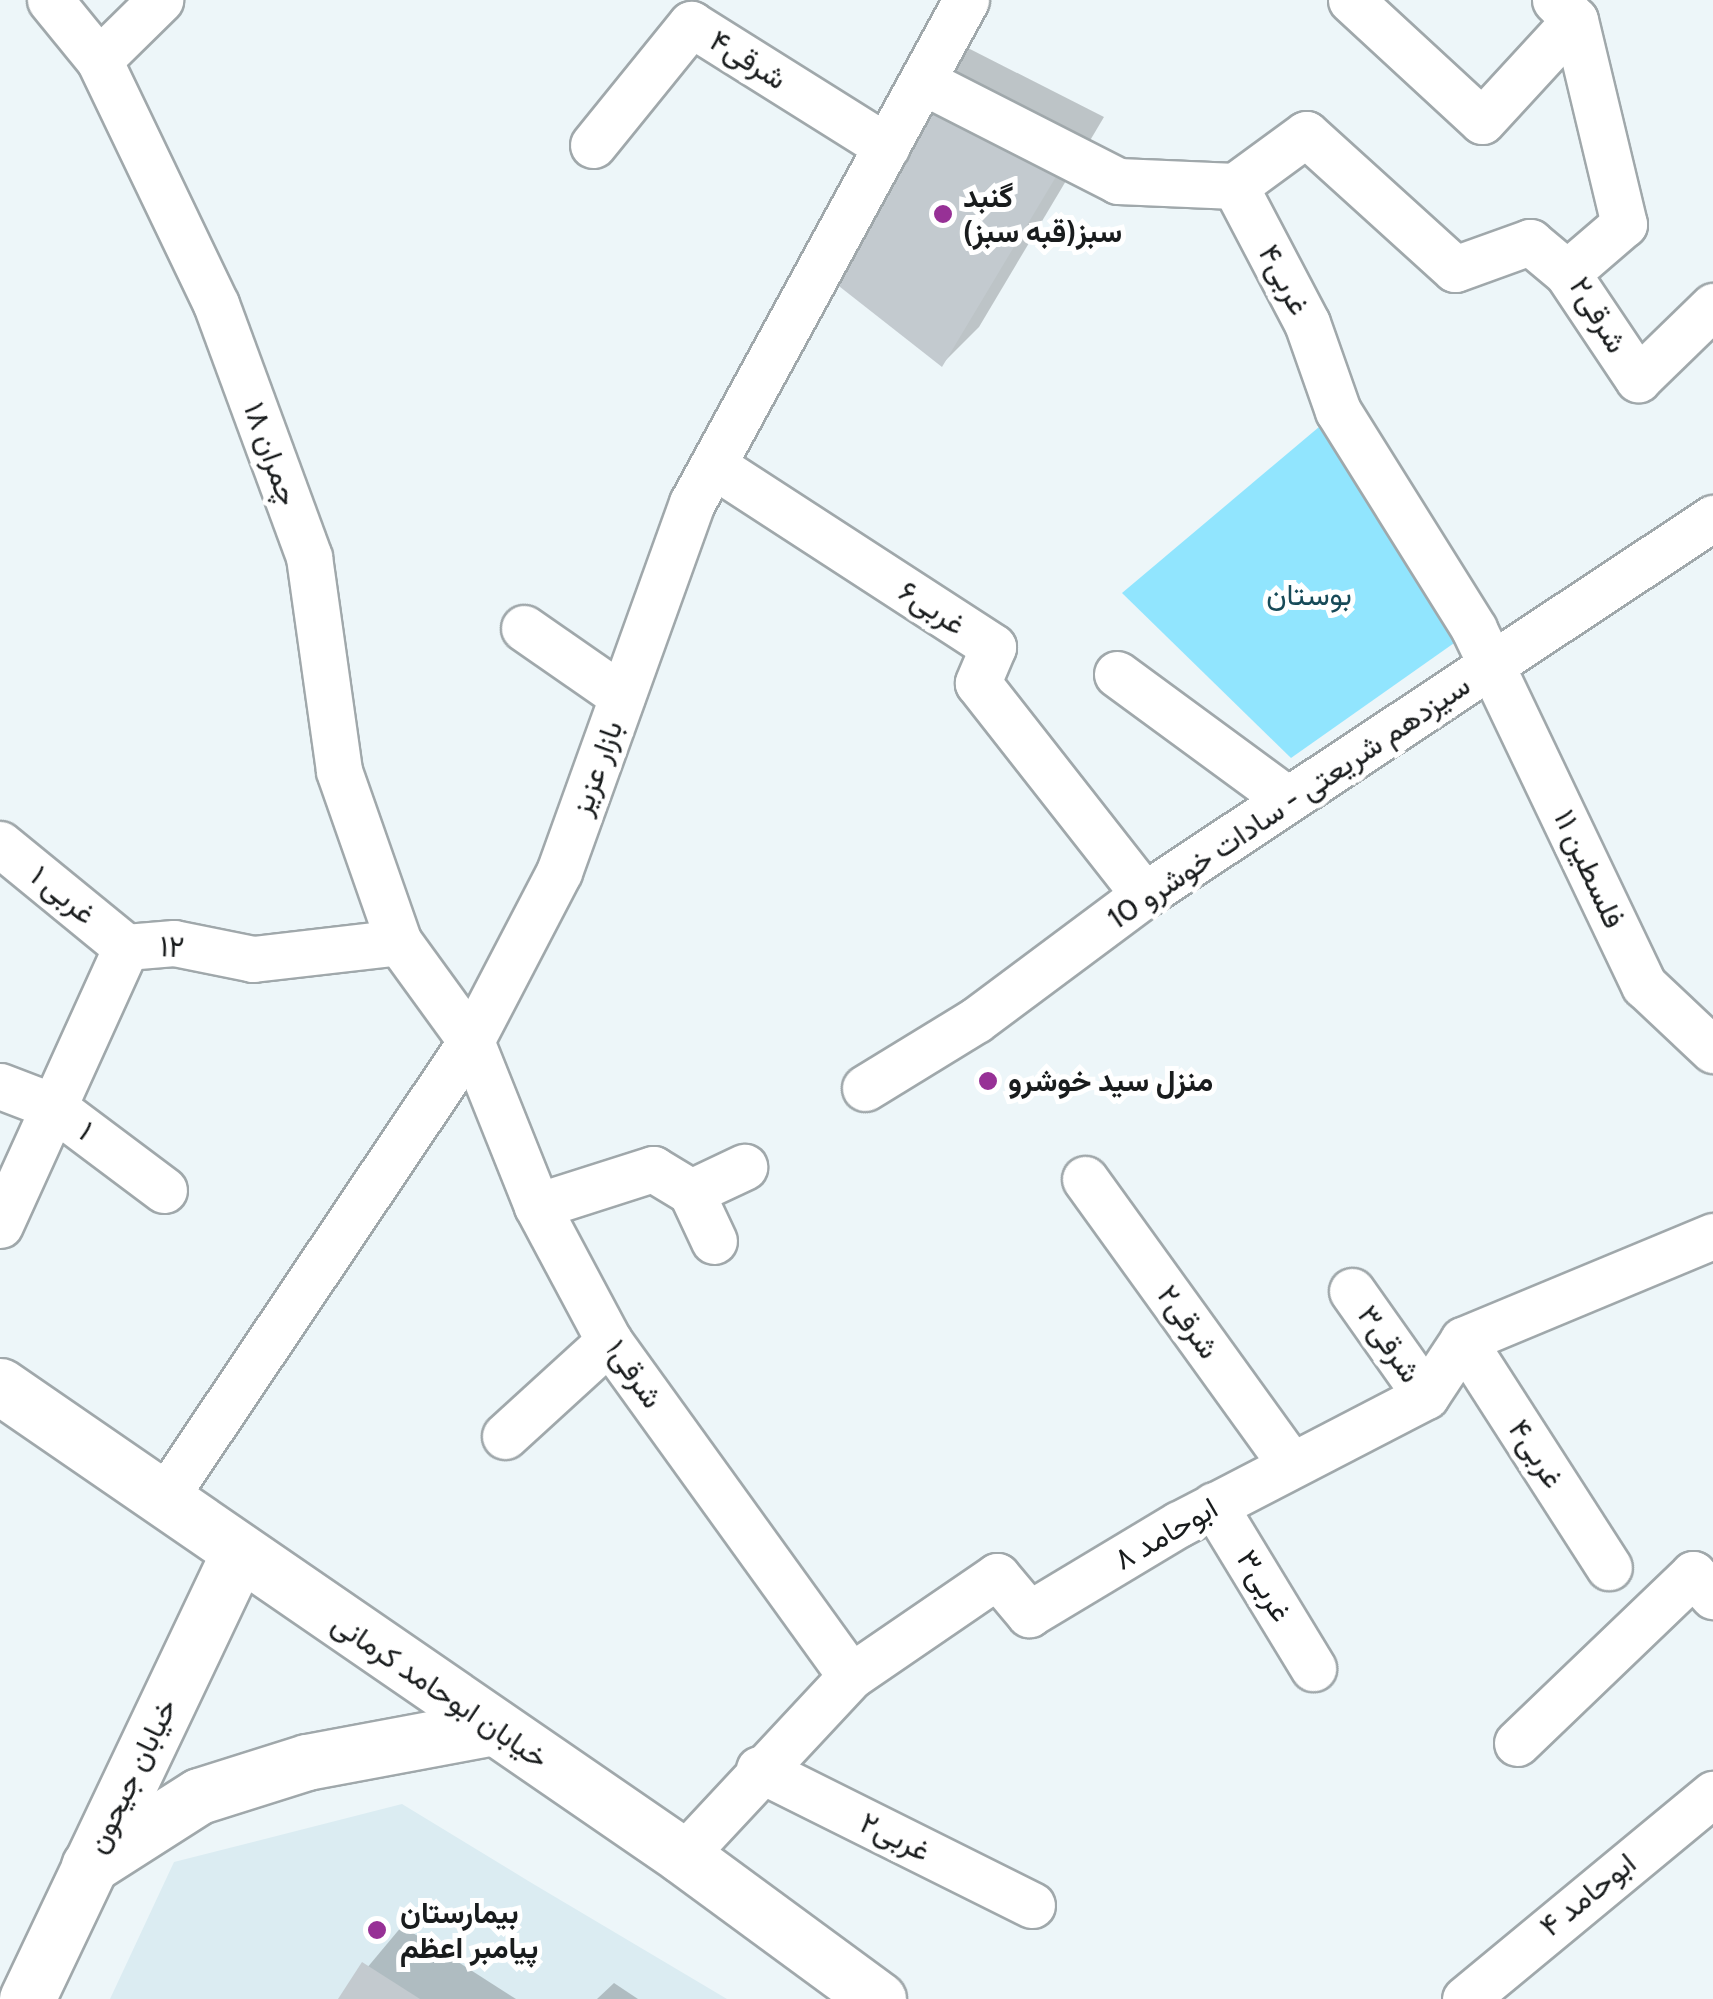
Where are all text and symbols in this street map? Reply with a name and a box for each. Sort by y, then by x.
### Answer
street label: شرقی۴ [703,23,793,97]
place label: گنبد سبز(قبه سبز) [963,179,1122,250]
marker: گنبد سبز(قبه سبز) [932,203,954,225]
street label: غربی۴ [1251,239,1317,321]
street label: شرقی۲ [1561,271,1635,359]
street label: چمران ۱۸ [236,397,306,511]
street label: غربی۶ [892,573,972,643]
park label: بوستان [1266,577,1352,613]
street label: سیزدهم شریعتی - سادات خوشرو 10 [1101,667,1477,937]
street label: بازار عزیز [563,716,631,820]
street label: فلسطین ۱۱ [1546,804,1632,934]
street label: ۱ غربی [23,858,103,932]
street label: ۱۲ [159,928,185,966]
place label: منزل سید خوشرو [1008,1063,1213,1099]
marker: منزل سید خوشرو [977,1070,999,1092]
street label: ۱ [72,1114,100,1148]
street label: شرقی۲ [1149,1278,1227,1366]
street label: شرقی۳ [1350,1298,1428,1390]
street label: شرقی۱ [598,1333,670,1415]
street label: غربی۴ [1501,1413,1571,1495]
street label: ابوحامد ۸ [1108,1490,1224,1578]
street label: غربی۳ [1229,1544,1299,1628]
street label: خیابان ابوحامد کرمانی [325,1605,555,1777]
street label: خیابان جیحون [79,1693,185,1859]
street label: غربی۲ [854,1805,936,1869]
street label: ابوحامد ۴ [1533,1845,1643,1945]
place label: بیمارستان پیامبر اعظم [400,1895,538,1966]
marker: بیمارستان پیامبر اعظم [364,1917,390,1943]

